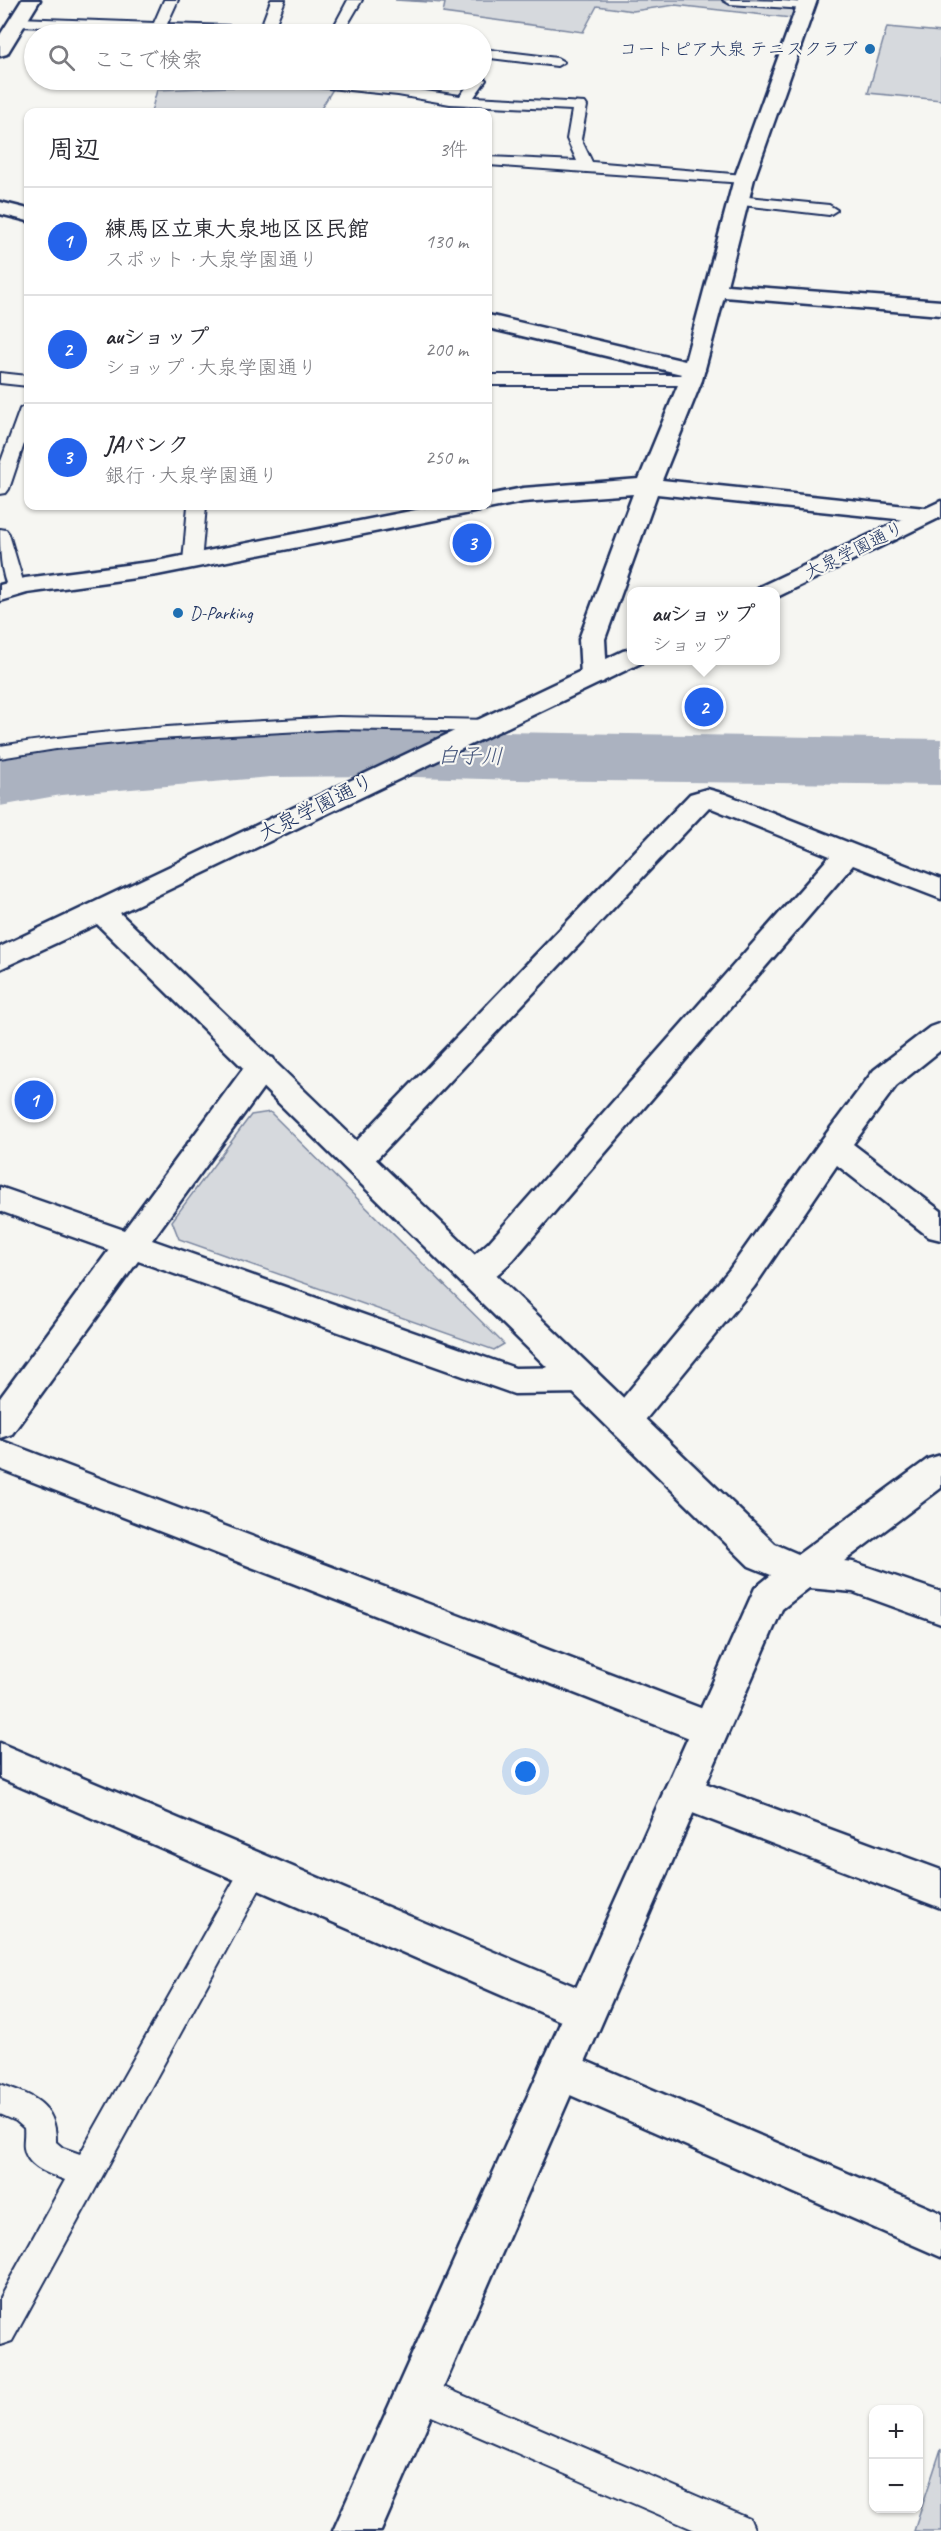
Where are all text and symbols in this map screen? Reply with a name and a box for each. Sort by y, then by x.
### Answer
search box [24,24,492,90]
place label: コートピア大泉 テニスクラブ [619,38,858,60]
icon: search [45,41,78,74]
marker: コートピア大泉 テニスクラブ [863,42,877,56]
text: ここで検索 [93,46,203,74]
text: 周辺 [48,133,100,166]
text: 3件 [439,137,468,162]
text: 練馬区立東大泉地区区民館 [105,215,369,243]
text: 1 [63,229,72,254]
text: 130 m [425,229,468,254]
text: スポット · 大泉学園通り [105,247,318,272]
text: auショップ [105,323,209,351]
text: 2 [63,337,72,362]
text: 200 m [425,337,468,362]
text: ショップ · 大泉学園通り [105,355,318,380]
text: JAバンク [105,431,189,459]
text: 3 [63,445,72,470]
text: 250 m [425,445,468,470]
text: 銀行 · 大泉学園通り [105,463,278,488]
street label: 大泉学園通り [801,516,907,584]
pin: 3 [452,520,492,566]
popup [627,587,780,665]
text: auショップ [651,600,756,628]
place label: D-Parking [190,602,254,624]
marker: D-Parking [171,606,185,620]
text: ショップ [651,632,731,657]
pin: 2 [684,684,724,730]
water label: 白子川 [437,741,503,771]
street label: 大泉学園通り [254,768,378,846]
pin: 1 [15,1078,54,1122]
your location [511,1757,540,1786]
map controls [869,2405,923,2513]
button: + [869,2405,923,2459]
button: − [869,2459,923,2513]

